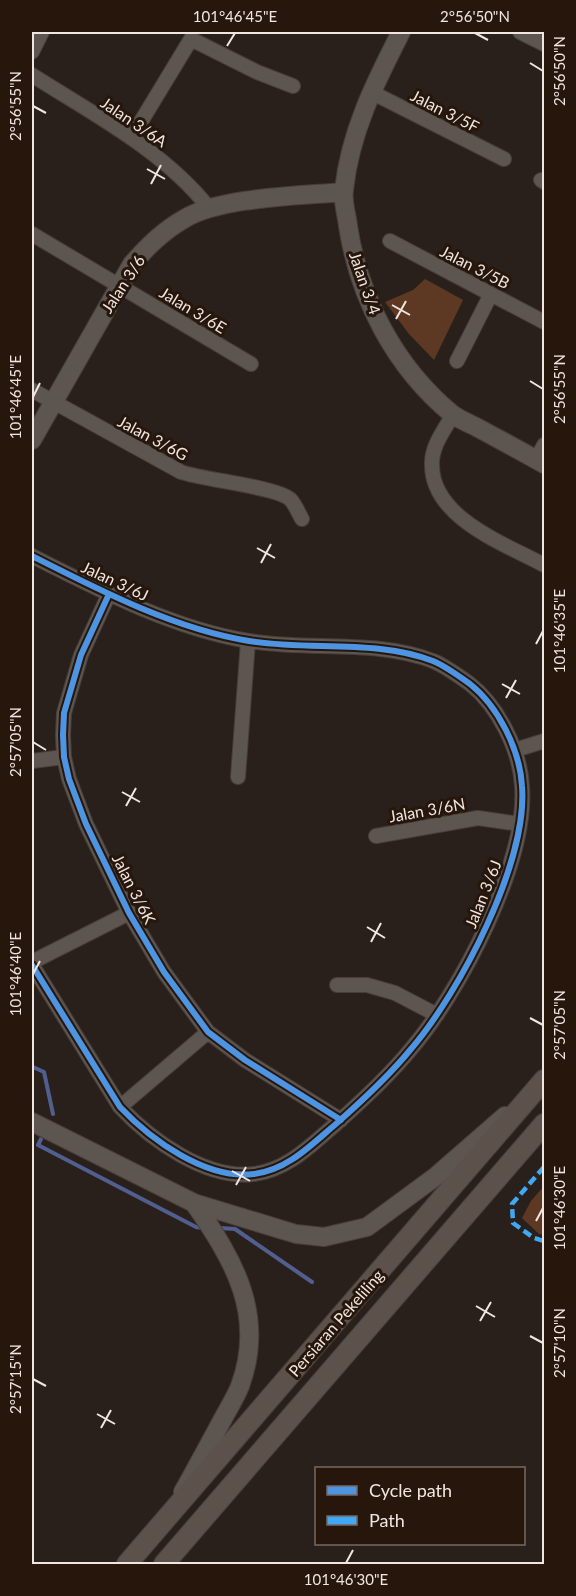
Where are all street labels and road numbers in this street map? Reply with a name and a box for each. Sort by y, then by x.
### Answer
street label: Jalan 3/5F [408,85,483,136]
street label: Jalan 3/6A [98,93,171,151]
street label: Jalan 3/5B [437,241,513,292]
street label: Jalan 3/4 [346,249,385,317]
street label: Jalan 3/6 [97,251,148,316]
street label: Jalan 3/6E [157,282,230,337]
street label: Jalan 3/6G [115,411,192,464]
street label: Jalan 3/6J [79,557,152,604]
street label: Jalan 3/6N [387,793,467,826]
street label: Jalan 3/6K [109,851,160,927]
street label: Jalan 3/6J [460,857,505,931]
street label: Persiaran Pekeliling [284,1265,387,1380]

